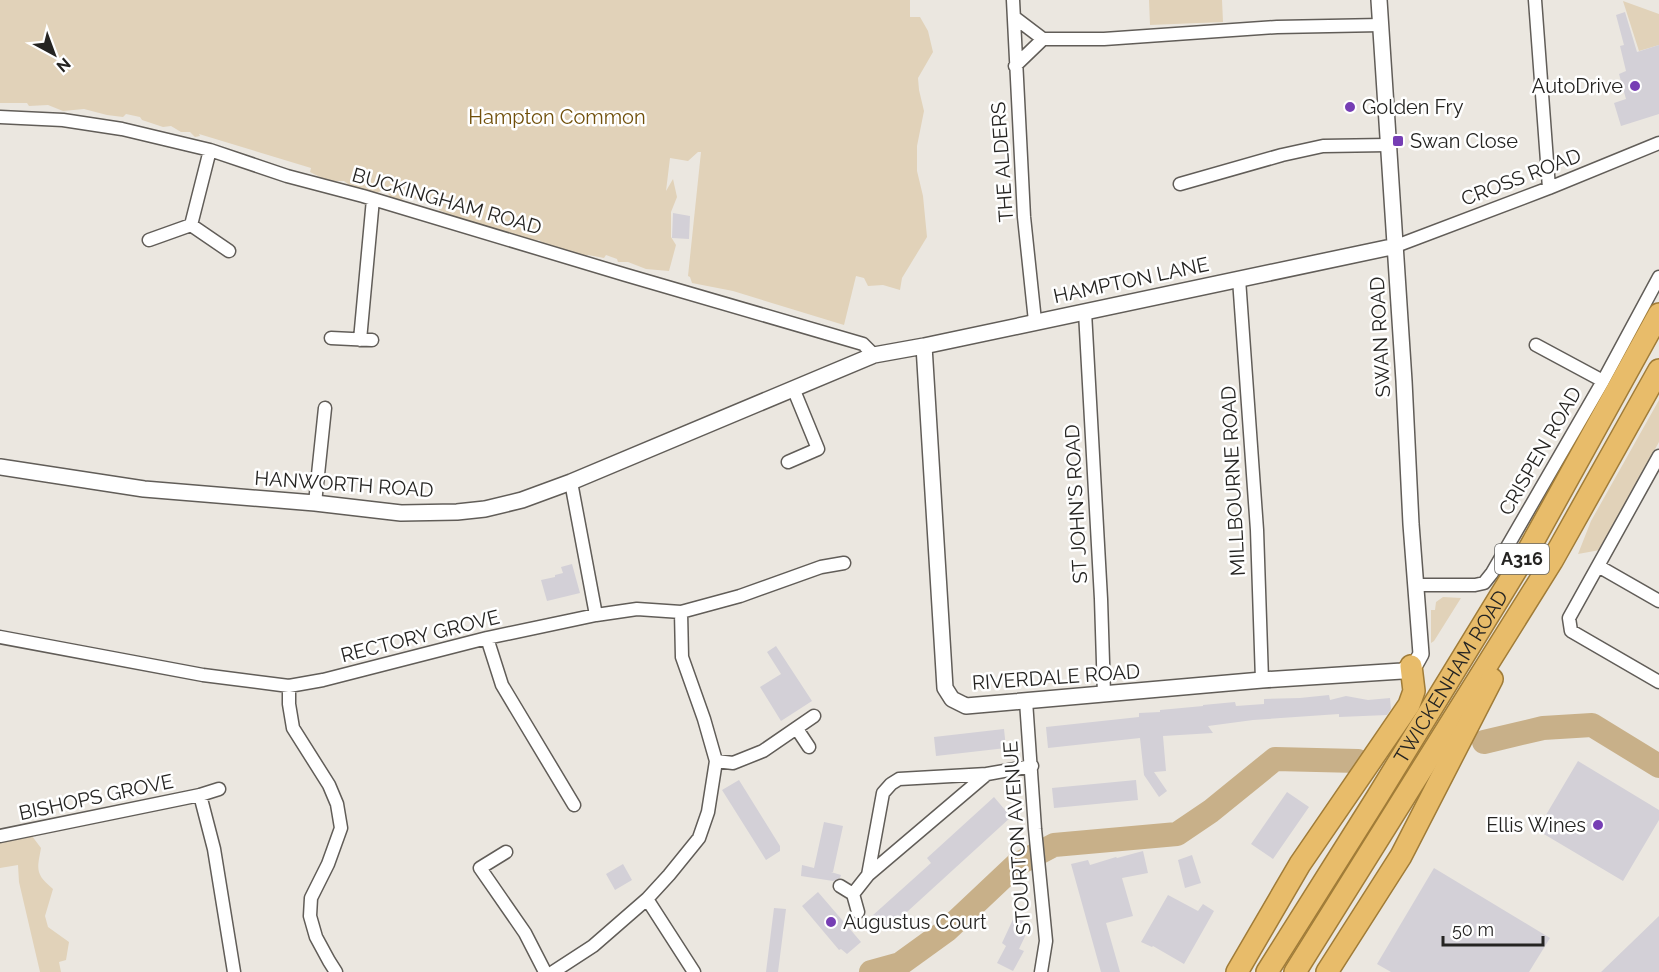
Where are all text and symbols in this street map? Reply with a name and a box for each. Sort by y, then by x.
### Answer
north arrow [24,24,84,84]
text: N [53,54,74,76]
place label: AutoDrive [1532,74,1623,98]
marker: AutoDrive [1628,79,1642,93]
place label: Golden Fry [1362,95,1464,119]
marker: Golden Fry [1343,100,1357,114]
street label: THE ALDERS [986,101,1018,223]
park label: Hampton Common [468,105,646,129]
place label: Swan Close [1410,129,1518,153]
marker: Swan Close [1391,134,1405,148]
street label: CROSS ROAD [1458,143,1584,211]
street label: BUCKINGHAM ROAD [349,162,545,240]
street label: HAMPTON LANE [1051,252,1211,308]
street label: SWAN ROAD [1365,276,1395,398]
street label: CRISPEN ROAD [1493,382,1587,520]
street label: MILLBOURNE ROAD [1216,385,1250,577]
street label: ST JOHN'S ROAD [1060,424,1092,584]
street label: HANWORTH ROAD [254,466,434,502]
road number: A316 [1495,544,1549,574]
street label: TWICKENHAM ROAD [1389,586,1513,768]
street label: RECTORY GROVE [338,605,502,667]
street label: RIVERDALE ROAD [971,659,1141,695]
street label: STOURTON AVENUE [998,740,1036,936]
street label: BISHOPS GROVE [16,769,176,825]
place label: Ellis Wines [1486,813,1586,837]
marker: Ellis Wines [1591,818,1605,832]
scale bar [1443,909,1544,947]
place label: Augustus Court [843,910,987,934]
marker: Augustus Court [824,915,838,929]
text: 50 m [1452,919,1494,940]

